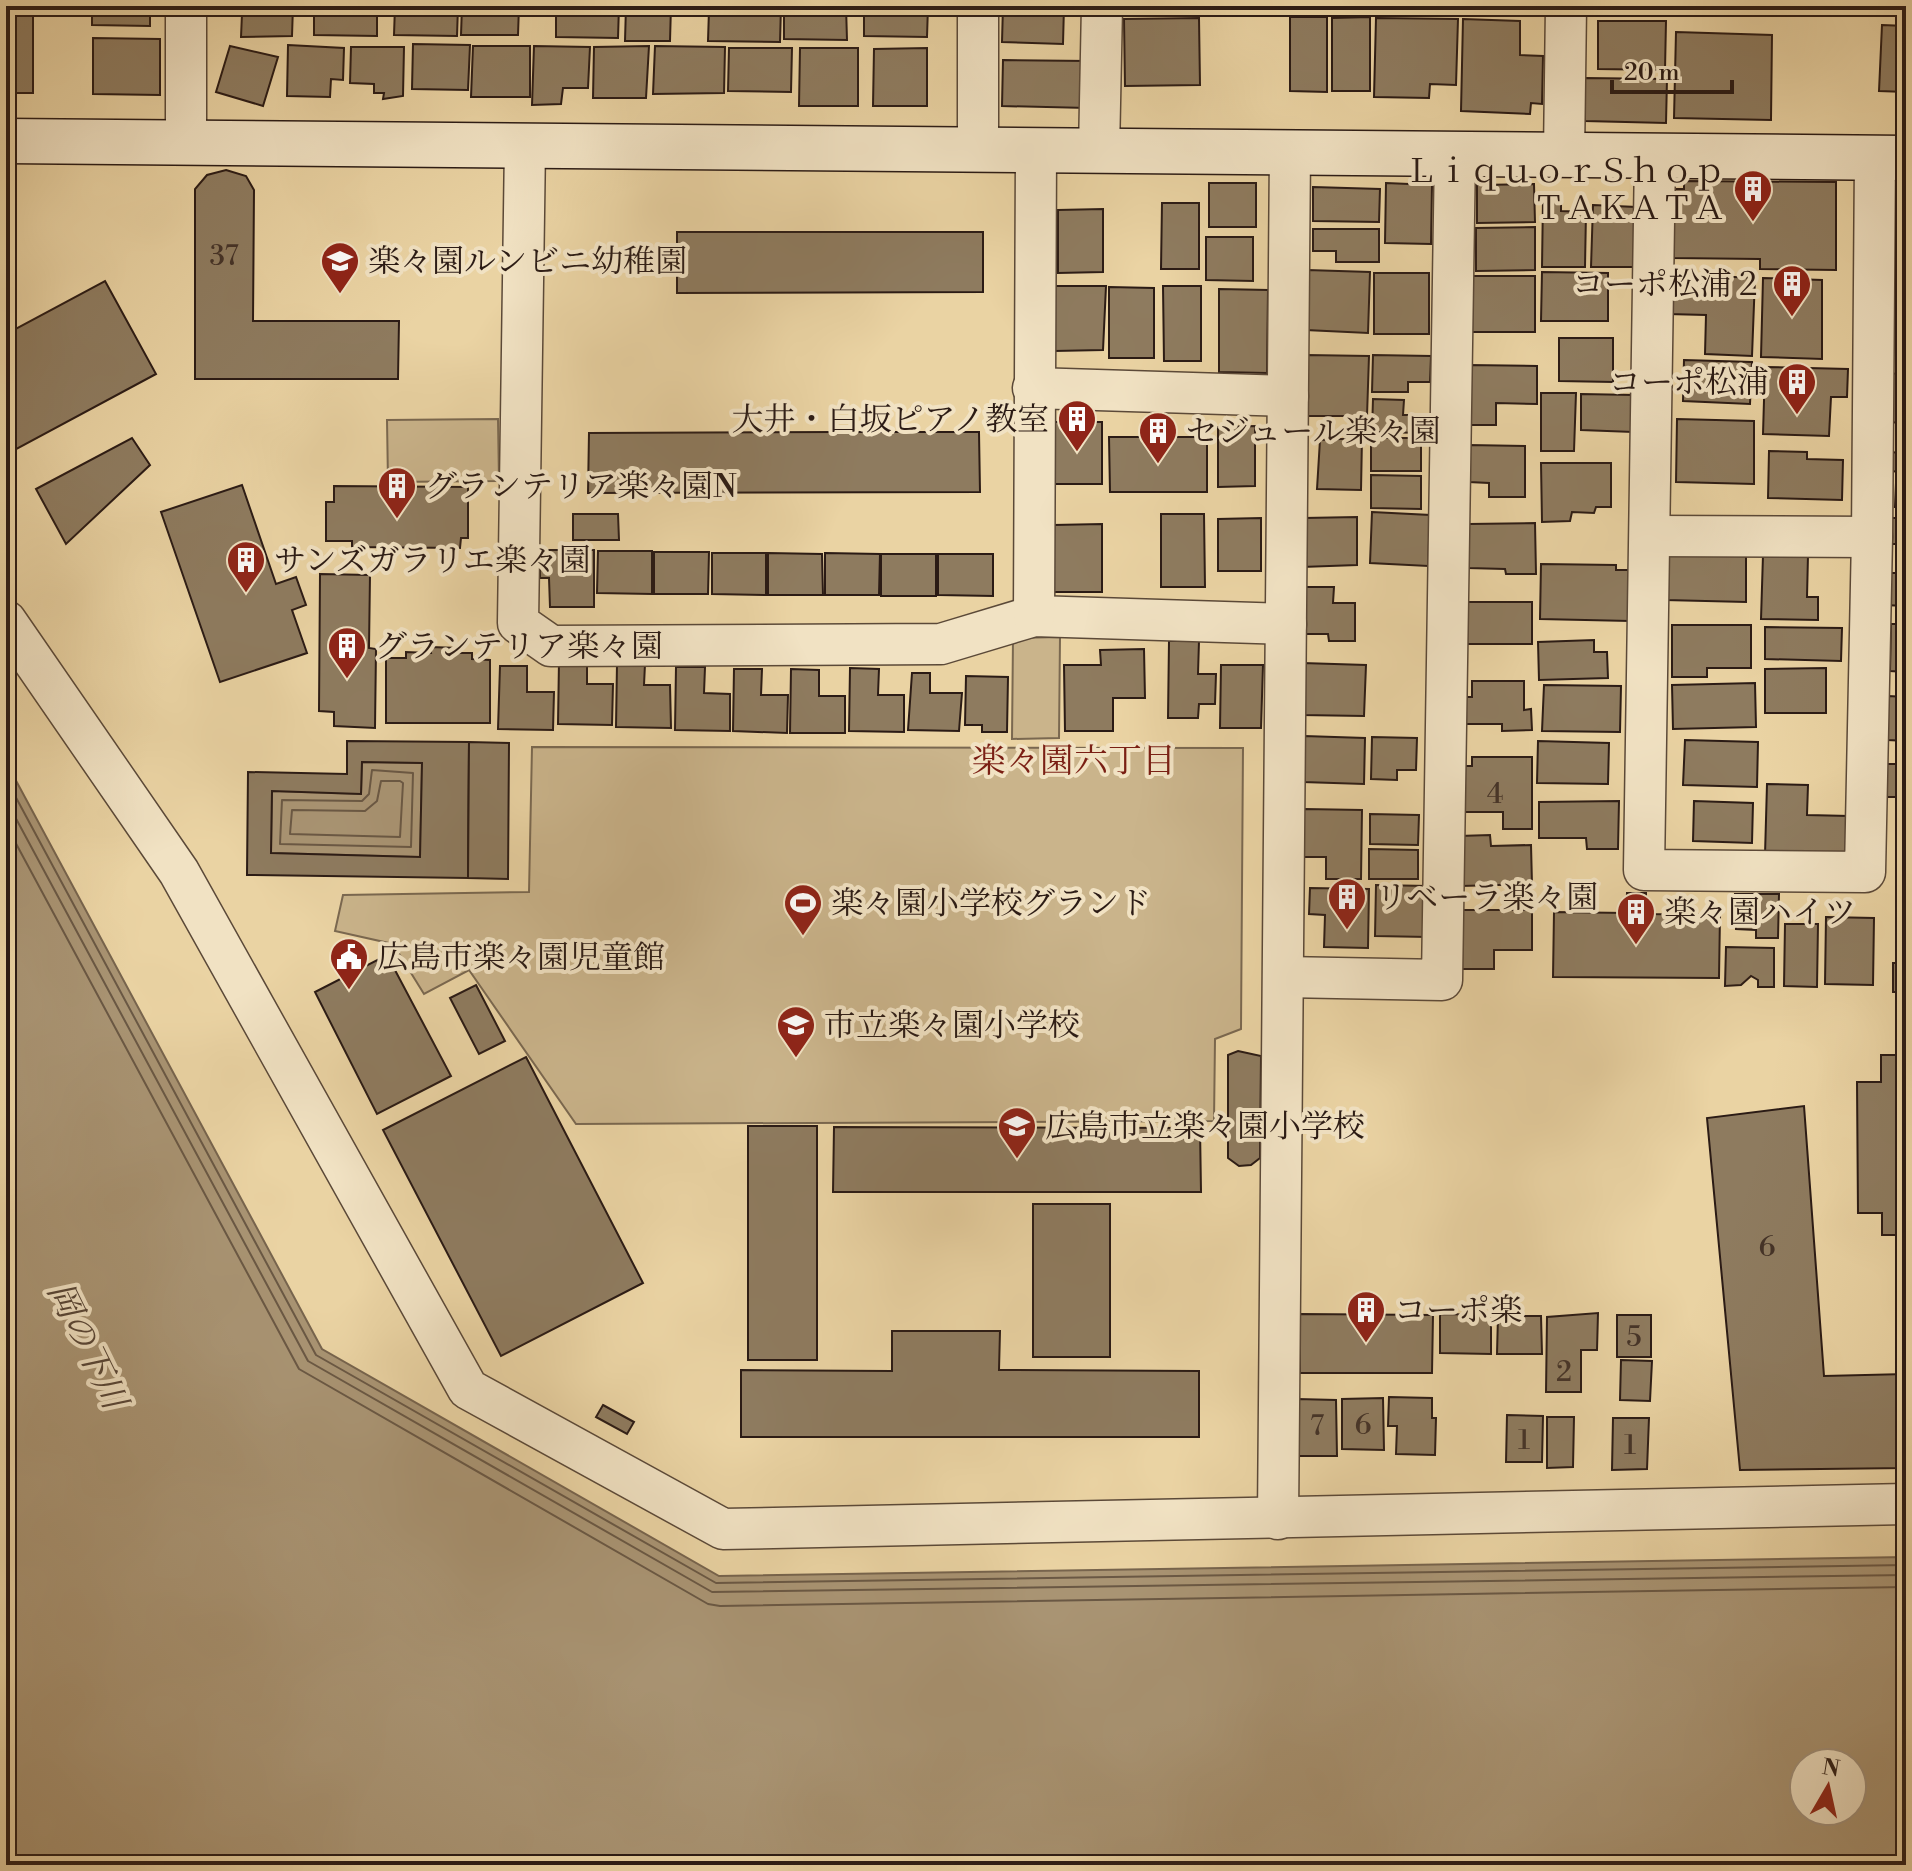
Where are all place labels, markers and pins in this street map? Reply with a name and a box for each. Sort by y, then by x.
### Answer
place label: ＬｉｑｕｏｒＳｈｏｐ ＴＡＫＡＴＡ [1405,152,1725,229]
building icon: ＬｉｑｕｏｒＳｈｏｐ ＴＡＫＡＴＡ [1732,168,1774,223]
school or university icon: 楽々園ルンビニ幼稚園 [319,240,361,295]
place label: 楽々園ルンビニ幼稚園 [368,242,687,282]
building icon: コーポ松浦２ [1771,263,1813,318]
place label: コーポ松浦２ [1572,265,1764,305]
building icon: コーポ松浦 [1776,361,1818,416]
place label: コーポ松浦 [1609,363,1769,403]
building icon: 大井・白坂ピアノ教室 [1056,398,1098,453]
place label: 大井・白坂ピアノ教室 [732,400,1049,440]
building icon: セジュール楽々園 [1137,410,1179,465]
place label: セジュール楽々園 [1186,412,1441,452]
building icon: グランテリア楽々園N [376,465,418,520]
place label: グランテリア楽々園N [425,467,737,507]
building icon: サンズガラリエ楽々園 [225,539,267,594]
place label: サンズガラリエ楽々園 [274,541,591,581]
building icon: グランテリア楽々園 [326,625,368,680]
place label: グランテリア楽々園 [375,627,663,667]
building icon: リベーラ楽々園 [1326,876,1368,931]
place label: リベーラ楽々園 [1375,878,1598,918]
sports icon: 楽々園小学校グランド [782,882,824,937]
place label: 楽々園小学校グランド [831,884,1151,924]
building icon: 楽々園ハイツ [1615,891,1657,946]
place label: 楽々園ハイツ [1664,893,1856,933]
public building icon: 広島市楽々園児童館 [328,936,370,991]
place label: 広島市楽々園児童館 [377,938,665,978]
school or university icon: 市立楽々園小学校 [775,1004,817,1059]
place label: 市立楽々園小学校 [824,1006,1080,1046]
school or university icon: 広島市立楽々園小学校 [996,1105,1038,1160]
place label: 広島市立楽々園小学校 [1045,1107,1365,1147]
building icon: コーポ楽 [1345,1289,1387,1344]
place label: コーポ楽 [1394,1291,1522,1331]

